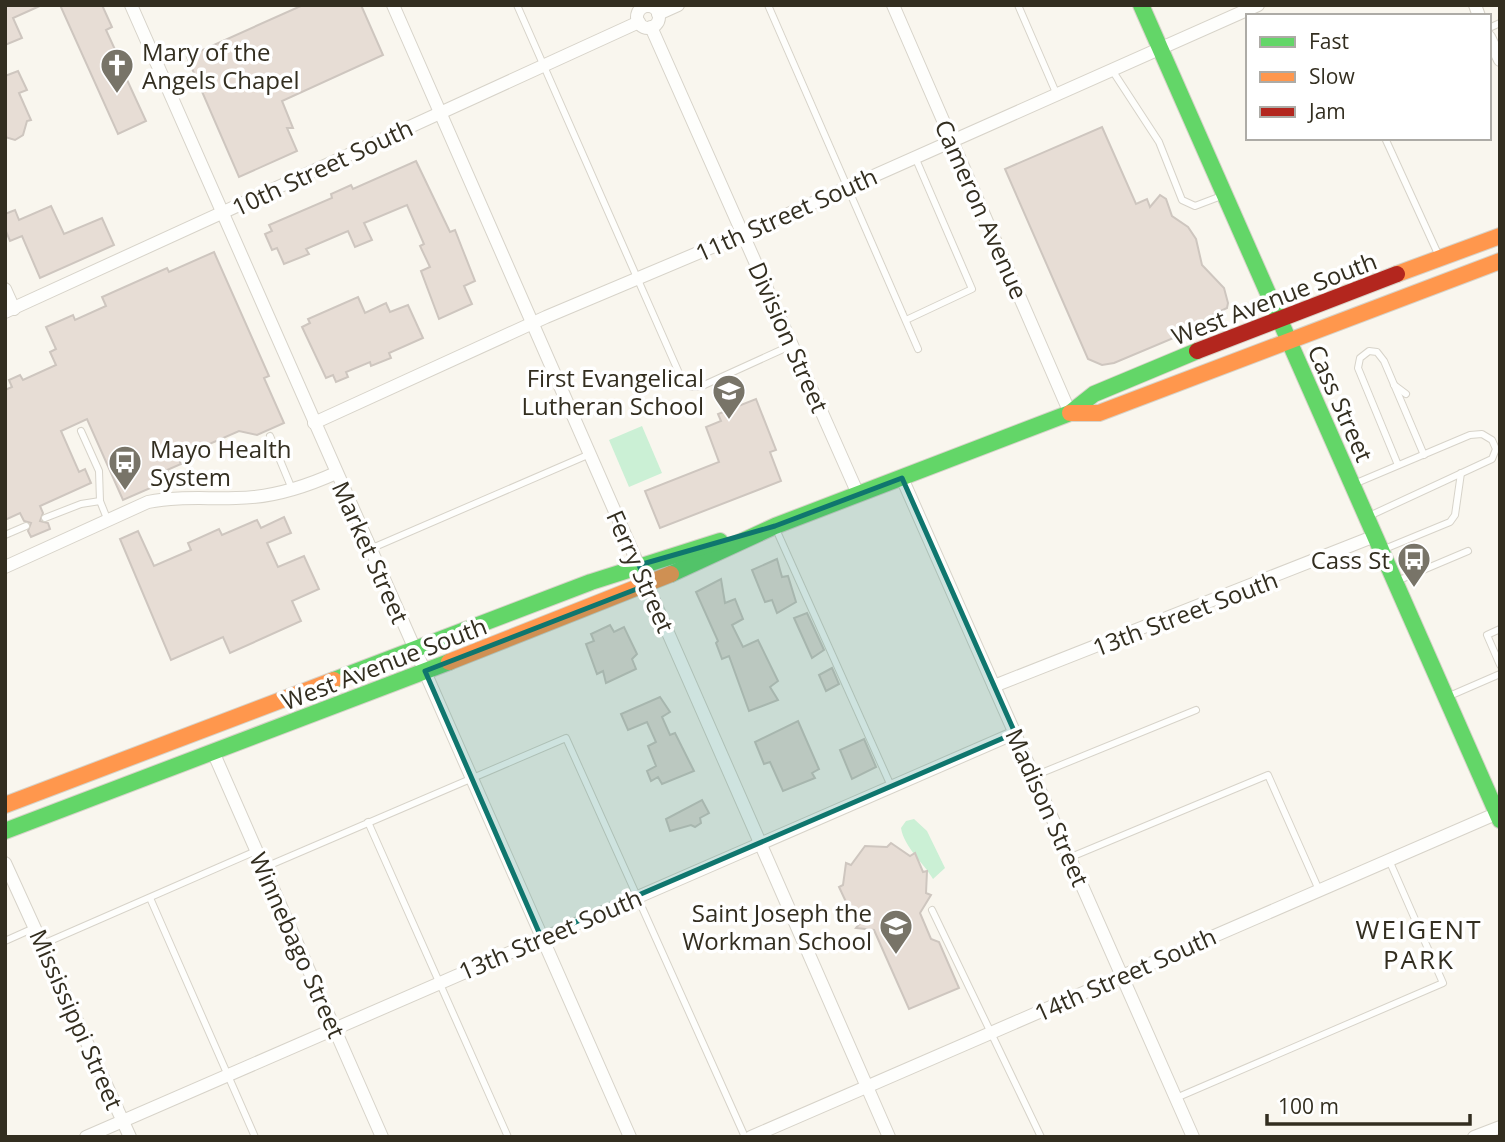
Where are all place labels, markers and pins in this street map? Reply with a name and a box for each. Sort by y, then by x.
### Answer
place label: Mary of the Angels Chapel [142,35,300,96]
church icon: Mary of the Angels Chapel [98,46,136,95]
place label: First Evangelical Lutheran School [522,361,704,422]
school or university icon: First Evangelical Lutheran School [710,372,748,421]
place label: Mayo Health System [150,432,291,493]
bus stop icon: Mayo Health System [106,443,144,492]
bus stop icon: Cass St [1395,540,1433,589]
place label: Cass St [1311,543,1390,576]
place label: Saint Joseph the Workman School [682,896,872,957]
school or university icon: Saint Joseph the Workman School [877,907,915,956]

